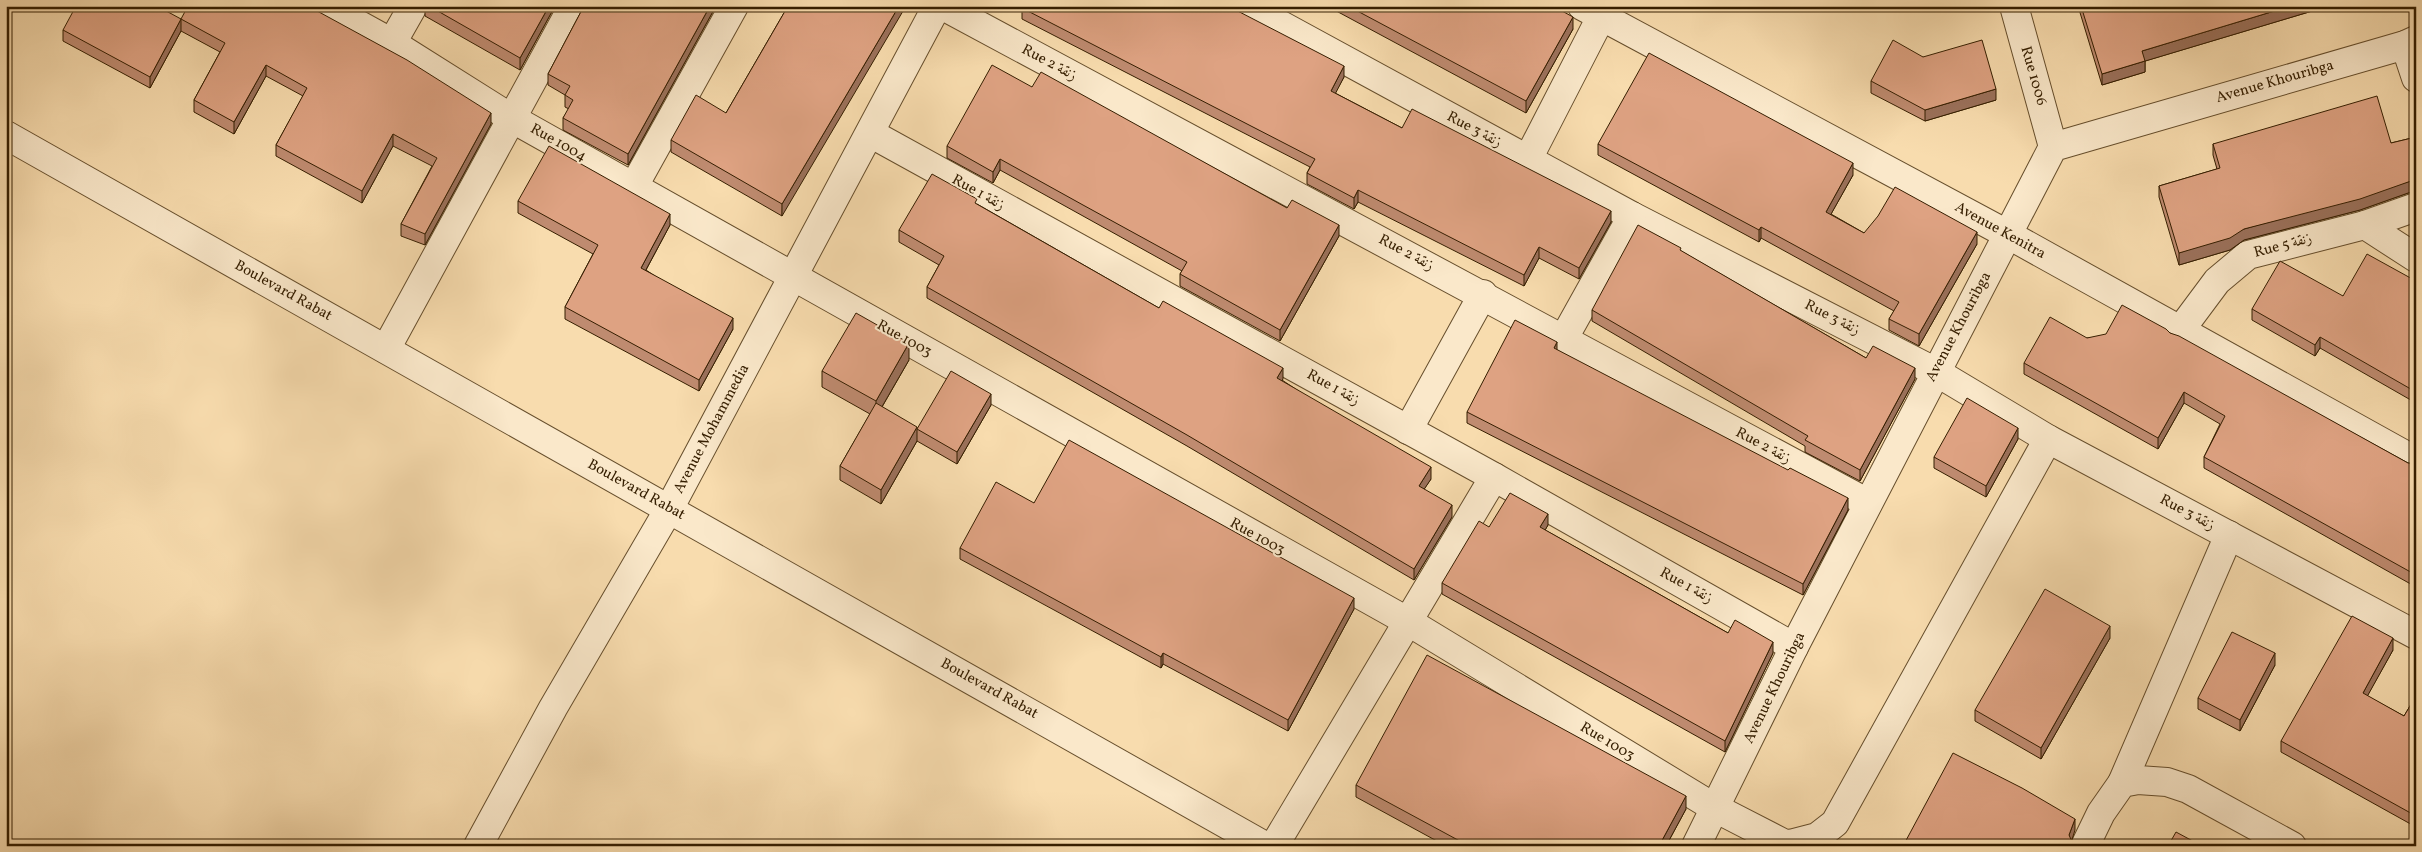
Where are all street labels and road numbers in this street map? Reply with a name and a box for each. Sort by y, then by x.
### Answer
street label: Rue 2 زنقة [1018,40,1080,86]
street label: Rue 1006 [2015,44,2051,108]
street label: Avenue Khouribga [2214,55,2336,109]
street label: Rue 3 زنقة [1443,107,1505,153]
street label: Rue 1004 [526,119,590,167]
street label: Rue 1 زنقة [948,170,1008,216]
street label: Avenue Kenitra [1951,197,2049,265]
street label: Rue 5 زنقة [2252,228,2314,264]
street label: Rue 2 زنقة [1375,230,1437,276]
street label: Boulevard Rabat [230,255,336,327]
street label: Avenue Khouribga [1921,268,1997,386]
street label: Rue 3 زنقة [1801,295,1863,341]
street label: Rue 1003 [873,315,935,363]
street label: Avenue Mohammedia [669,360,755,498]
street label: Rue 1 زنقة [1303,365,1363,411]
street label: Rue 2 زنقة [1732,423,1794,469]
street label: Boulevard Rabat [583,454,689,526]
street label: Rue 3 زنقة [2156,490,2218,536]
street label: Rue 1003 [1226,513,1288,561]
street label: Rue 1 زنقة [1656,563,1716,609]
street label: Avenue Khouribga [1739,629,1811,747]
street label: Boulevard Rabat [936,653,1042,725]
street label: Rue 1003 [1576,717,1638,767]

